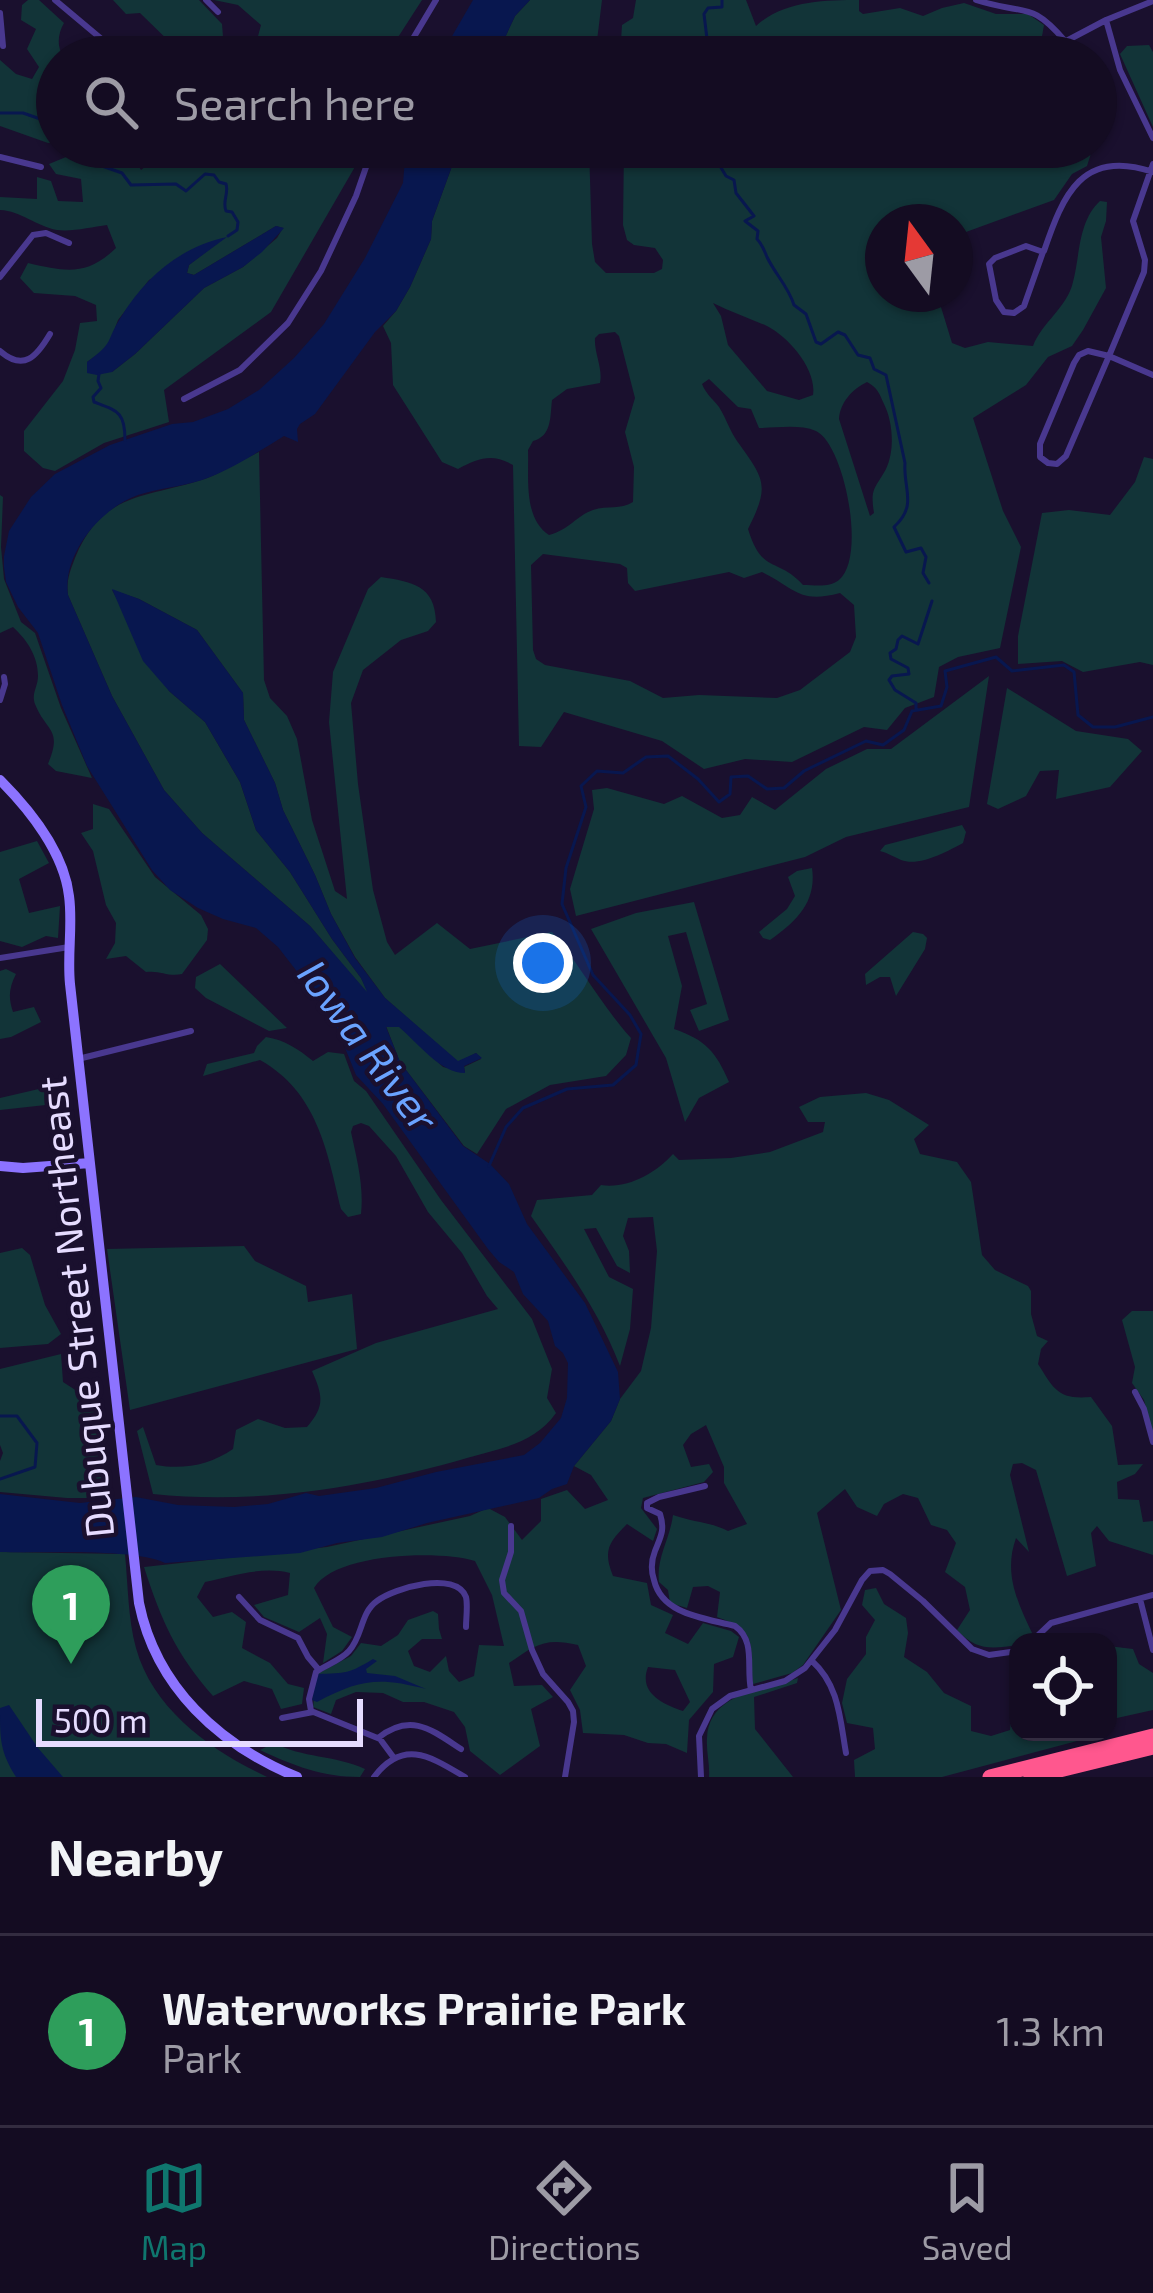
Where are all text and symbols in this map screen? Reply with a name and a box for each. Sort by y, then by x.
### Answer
search box [36,36,1117,168]
icon: search [78,69,144,135]
text: Search here [174,75,416,129]
north arrow [865,204,973,312]
your location [513,933,573,993]
water label: Iowa River [289,949,451,1141]
street label: Dubuque Street Northeast [27,1074,122,1540]
pin: 1 [32,1565,110,1664]
map controls [1009,1633,1117,1741]
button: locate [1009,1633,1117,1741]
scale bar [36,1693,363,1746]
text: 500 m [54,1700,148,1740]
text: Nearby [48,1825,223,1886]
text: Waterworks Prairie Park [162,1980,686,2034]
text: 1 [79,2007,95,2054]
text: 1.3 km [996,2007,1105,2054]
text: Park [162,2034,242,2081]
tab: Map [141,2155,207,2267]
tab: Directions [488,2155,640,2267]
tab: Saved [922,2155,1012,2267]

